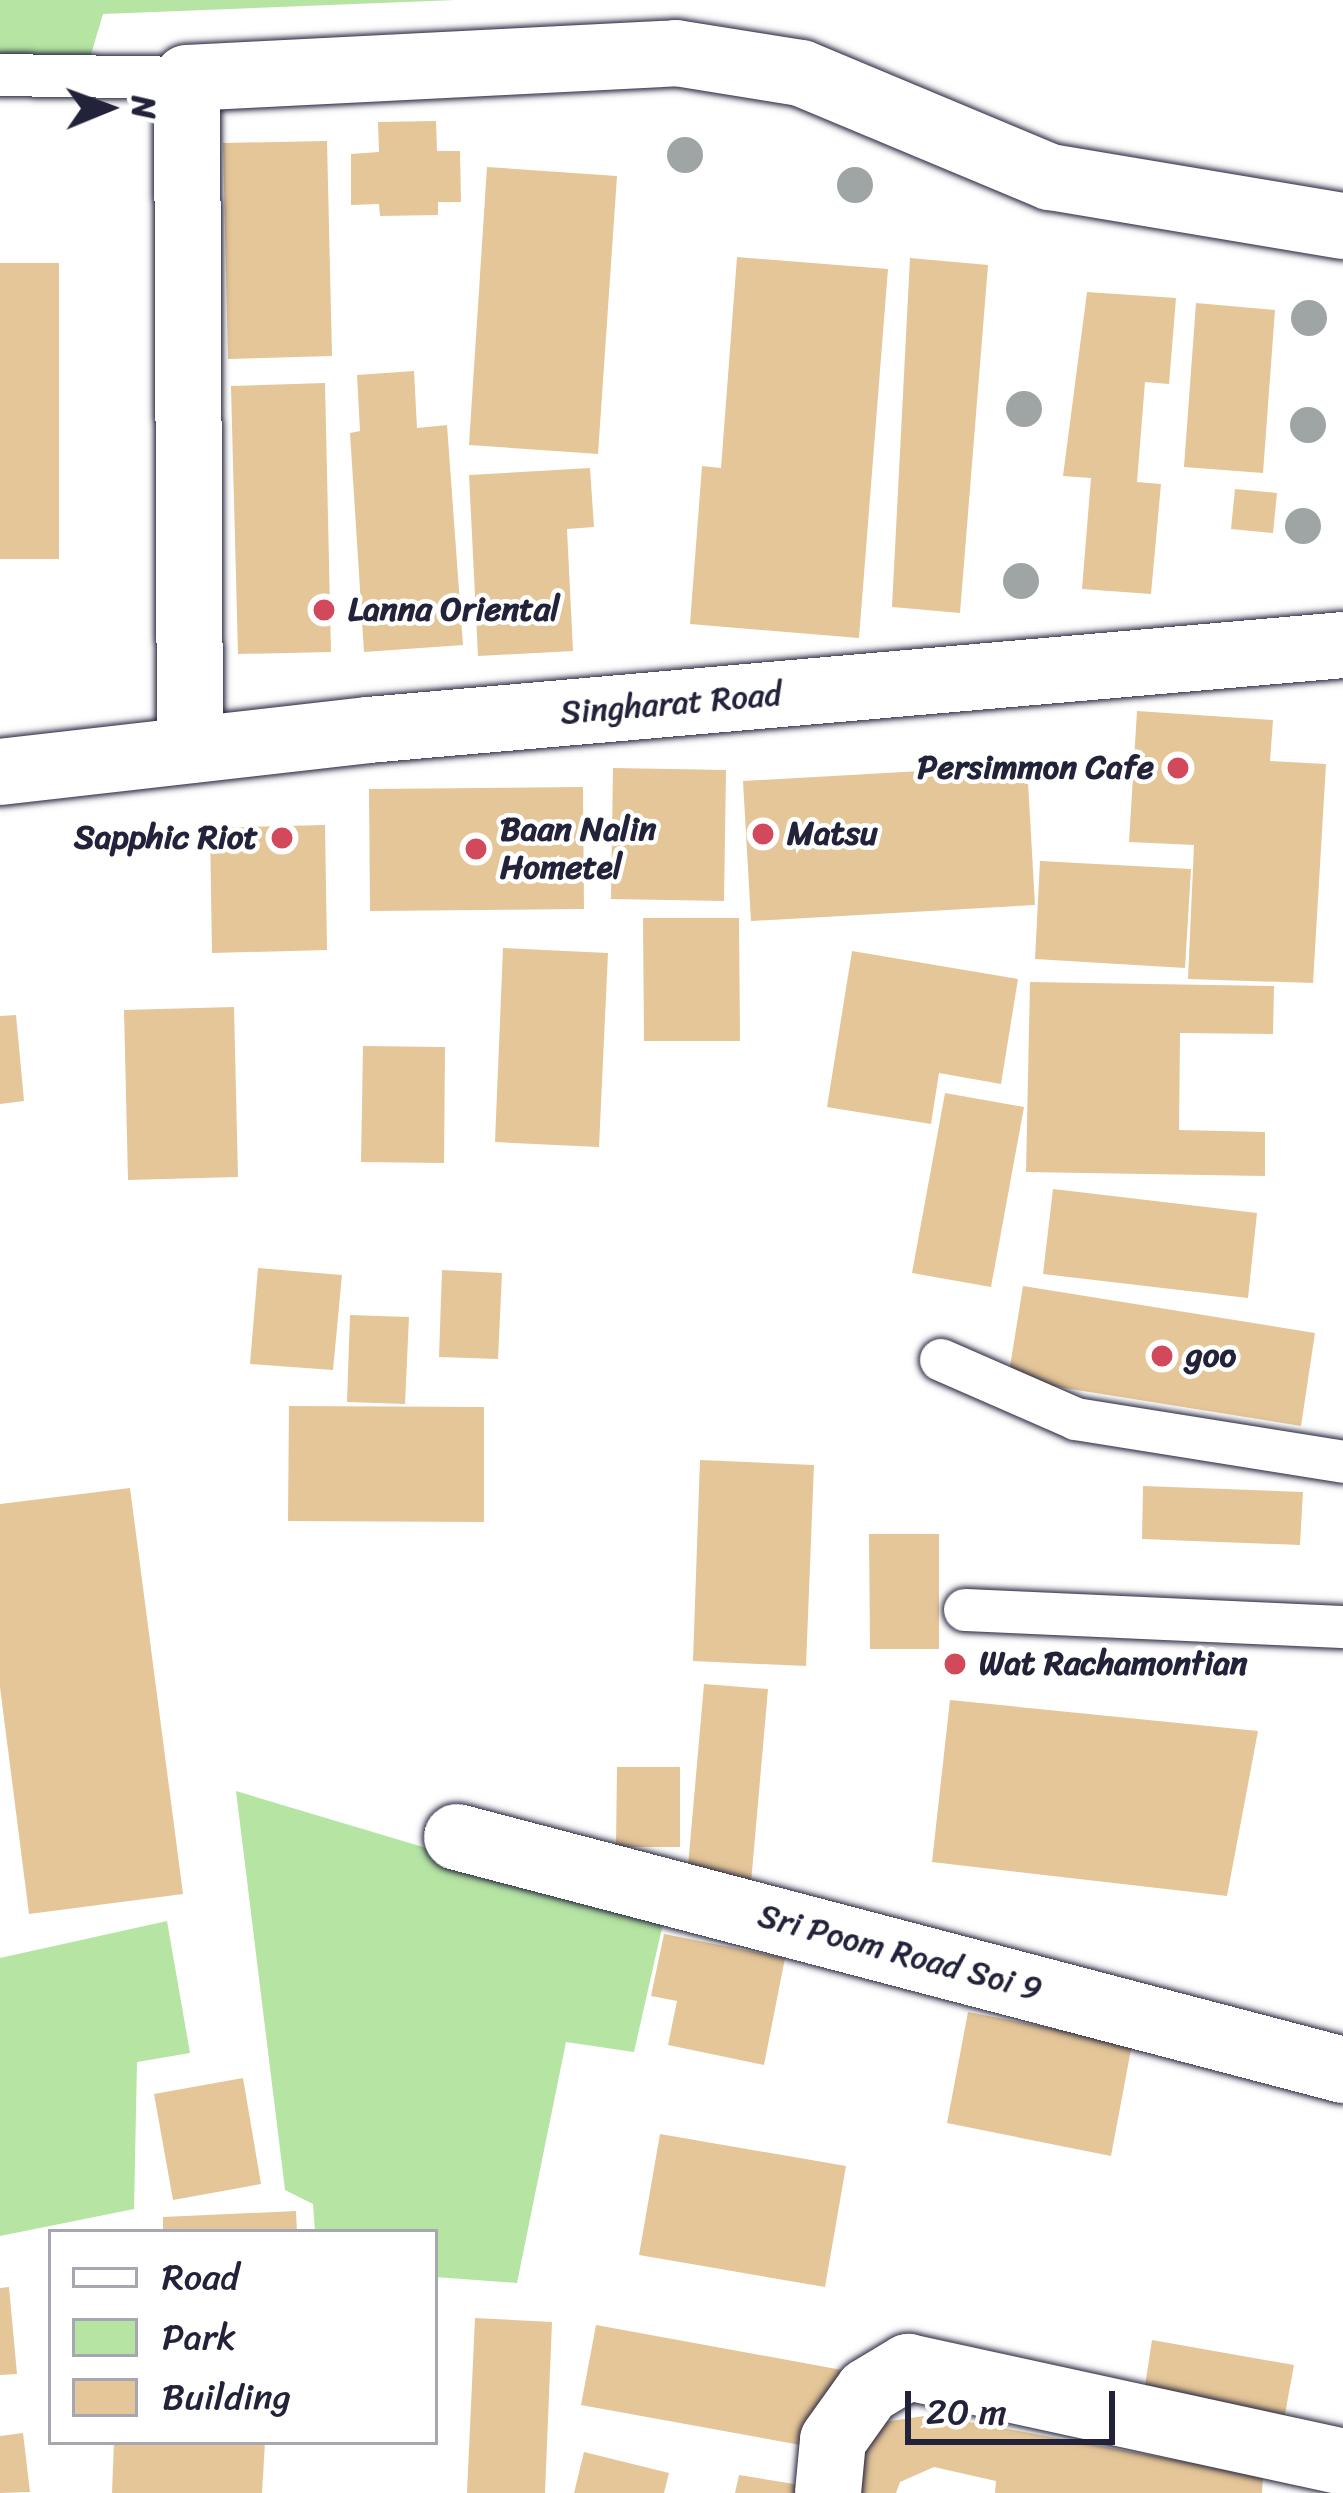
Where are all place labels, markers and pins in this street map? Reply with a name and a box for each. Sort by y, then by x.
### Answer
place label: Lanna Oriental [348,590,559,630]
marker: Lanna Oriental [311,597,337,623]
place label: Persimmon Cafe [917,748,1154,788]
marker: Persimmon Cafe [1165,755,1191,781]
place label: Baan Nalin Hometel [500,810,656,888]
place label: Matsu [787,814,878,854]
place label: Sapphic Riot [74,818,258,858]
marker: Matsu [750,821,776,847]
marker: Sapphic Riot [269,825,295,851]
marker: Baan Nalin Hometel [463,836,489,862]
place label: goo [1186,1336,1236,1376]
marker: goo [1149,1343,1175,1369]
place label: Wat Rachamontian [979,1644,1248,1684]
marker: Wat Rachamontian [942,1651,968,1677]

